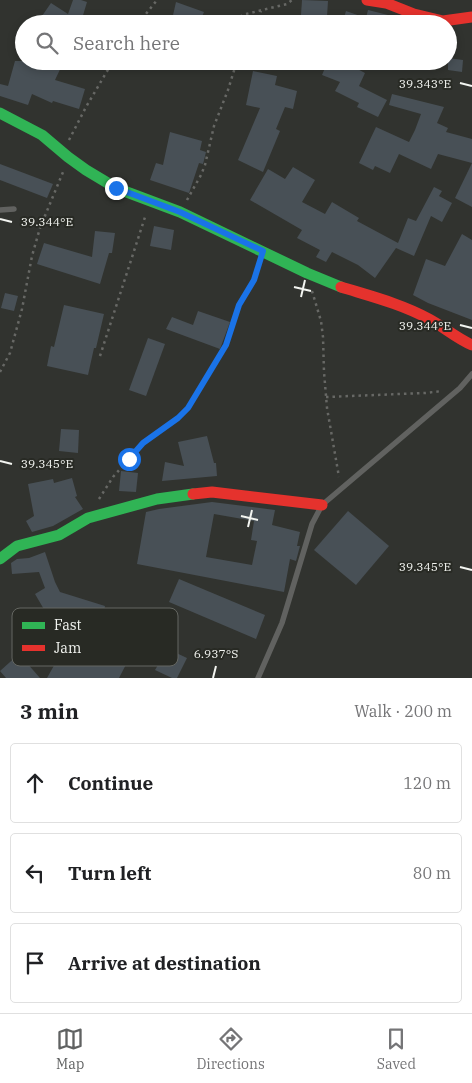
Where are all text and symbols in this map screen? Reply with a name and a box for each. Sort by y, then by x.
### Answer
search box [15,15,457,70]
icon: search [33,29,61,57]
text: Search here [73,31,180,55]
text: 39.343°E [399,76,451,91]
route end [105,177,128,200]
text: 39.344°E [21,214,73,229]
text: 39.344°E [399,318,451,333]
route start [118,448,141,471]
text: 39.345°E [21,456,73,471]
text: 39.345°E [399,559,451,574]
legend [12,608,178,666]
text: Fast [54,616,82,634]
text: Jam [54,639,81,657]
text: 6.937°S [194,646,238,661]
text: 3 min [20,697,79,725]
text: Walk · 200 m [354,701,452,721]
icon: ahead [21,769,49,797]
text: Continue [68,771,153,795]
text: 120 m [403,773,451,793]
icon: left [21,859,49,887]
text: Turn left [68,861,151,885]
text: 80 m [413,863,451,883]
icon: arrive [21,949,49,977]
text: Arrive at destination [68,951,261,975]
tab: Map [56,1025,84,1073]
tab: Directions [196,1025,265,1073]
tab: Saved [377,1025,416,1073]

